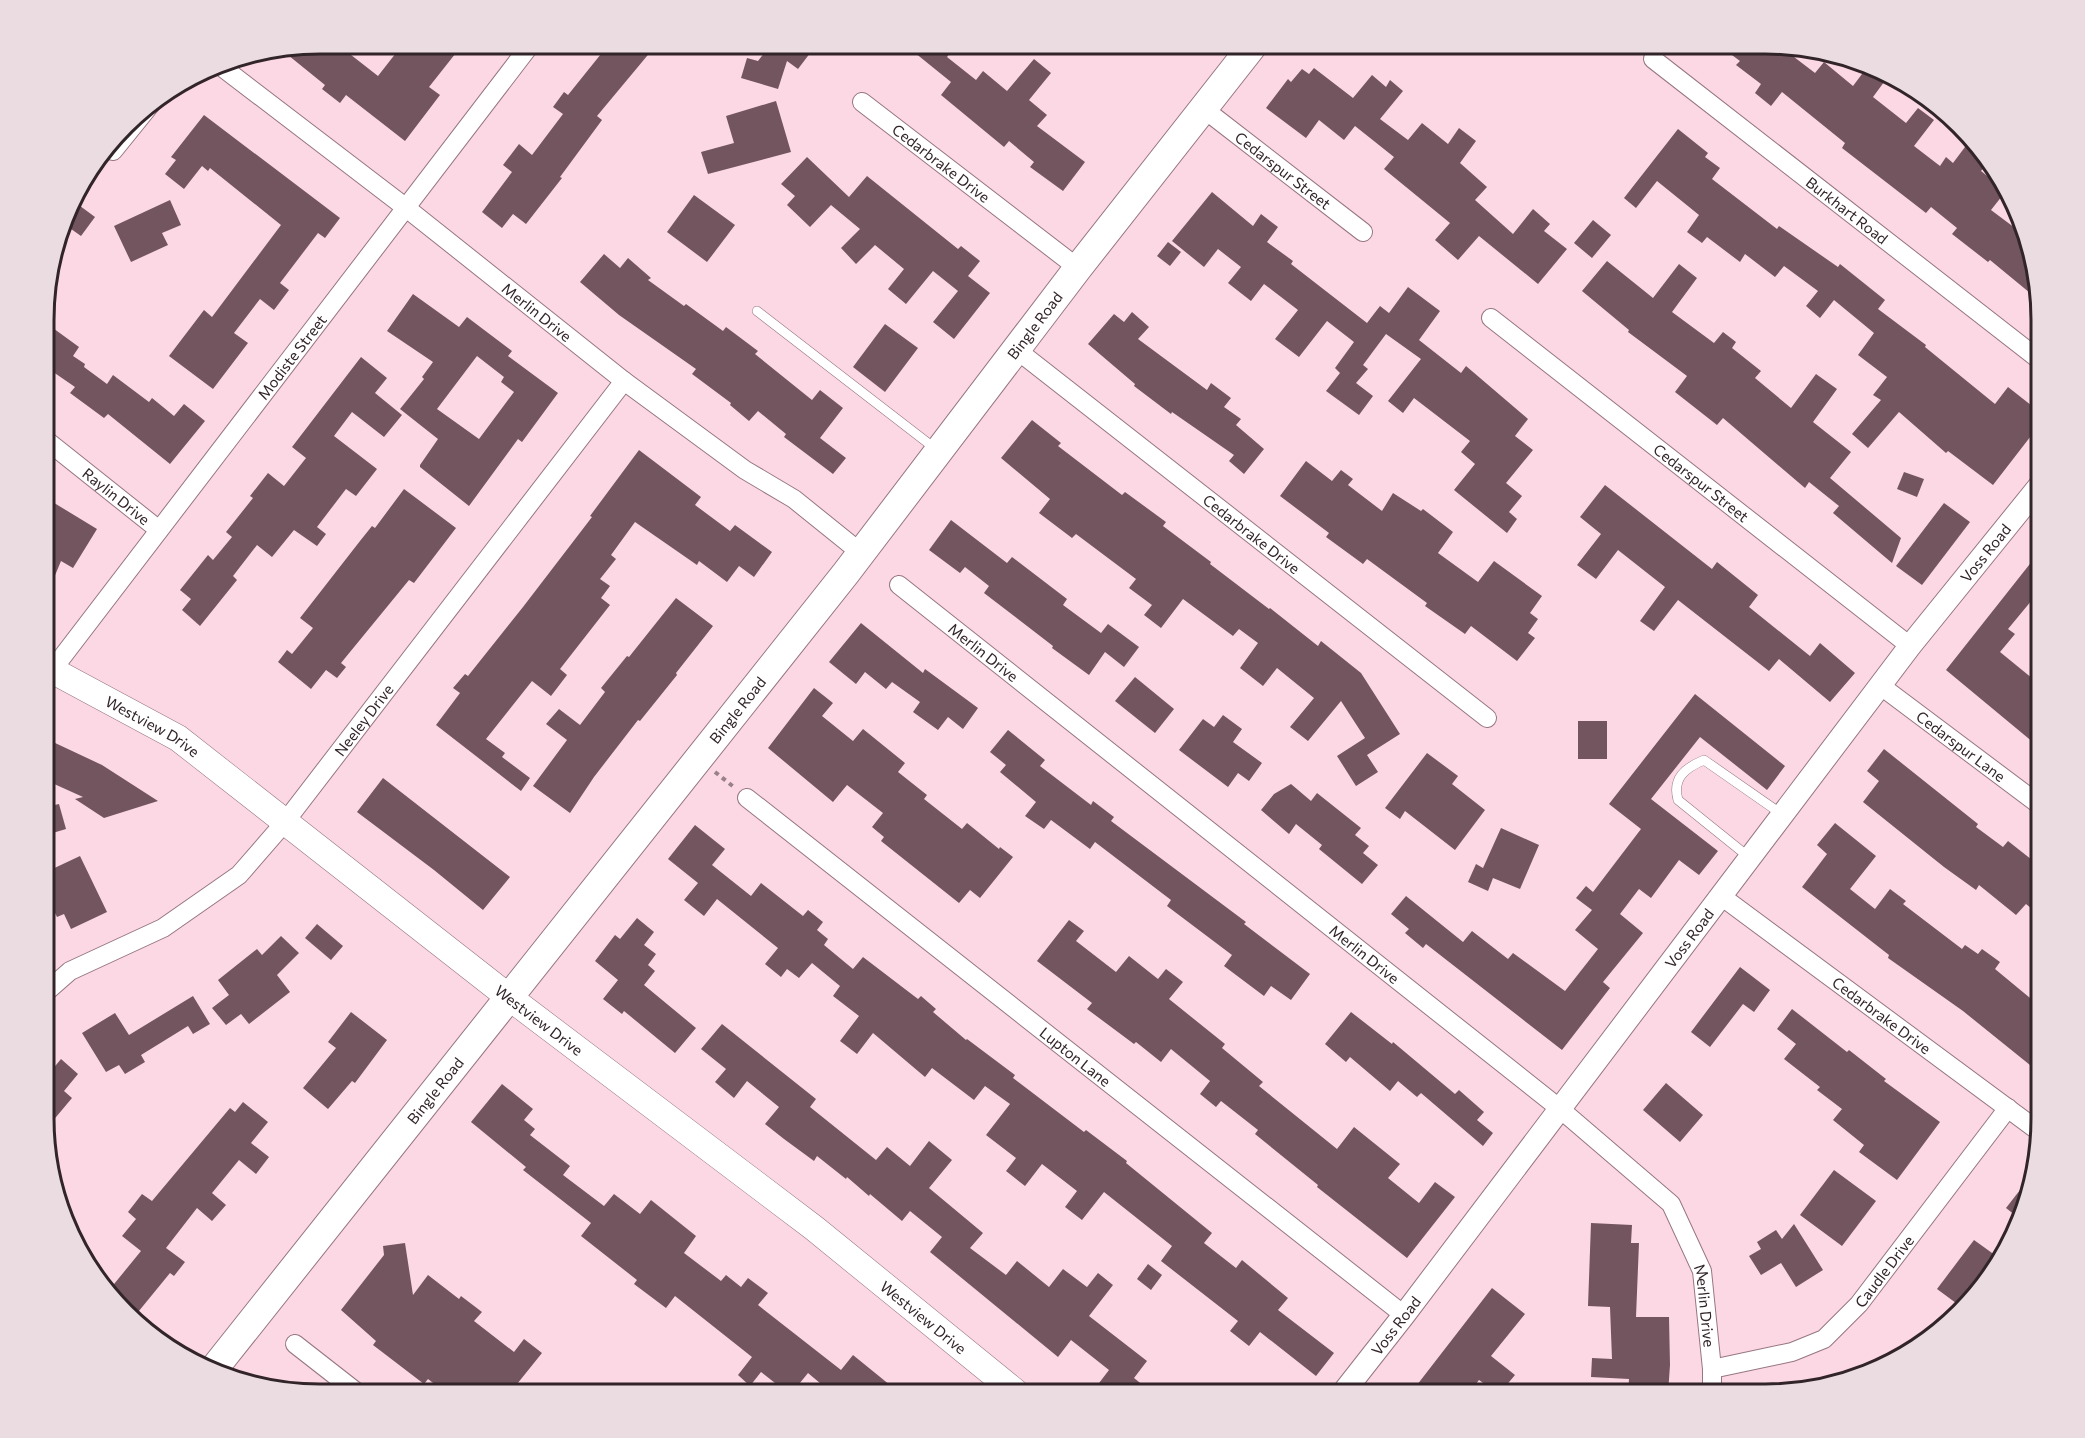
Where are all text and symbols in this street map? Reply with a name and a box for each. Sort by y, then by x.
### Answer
street label: Cedarbrake Drive [889,120,994,206]
street label: Cedarspur Street [1232,128,1334,213]
street label: Burkhart Road [1803,173,1892,248]
street label: Merlin Drive [499,279,575,345]
street label: Bingle Road [1003,288,1066,363]
street label: Modiste Street [254,311,330,403]
street label: Cedarspur Street [1650,440,1752,525]
street label: Raylin Drive [79,464,154,528]
street label: Cedarbrake Drive [1200,490,1304,577]
street label: Voss Road [1956,520,2014,586]
street label: Merlin Drive [945,619,1022,685]
street label: Bingle Road [705,673,769,747]
street label: Neeley Drive [330,680,397,759]
street label: Westview Drive [103,692,203,760]
street label: Cedarspur Lane [1913,707,2009,785]
street label: Voss Road [1661,905,1717,971]
street label: Merlin Drive [1326,921,1403,987]
street label: Cedarbrake Drive [1829,973,1935,1057]
street label: Westview Drive [492,981,587,1059]
street label: Lupton Lane [1036,1023,1115,1090]
street label: Bingle Road [403,1054,467,1127]
street label: Caudle Drive [1851,1231,1917,1311]
street label: Merlin Drive [1691,1261,1719,1348]
street label: Westview Drive [877,1277,970,1357]
street label: Voss Road [1367,1293,1424,1359]

